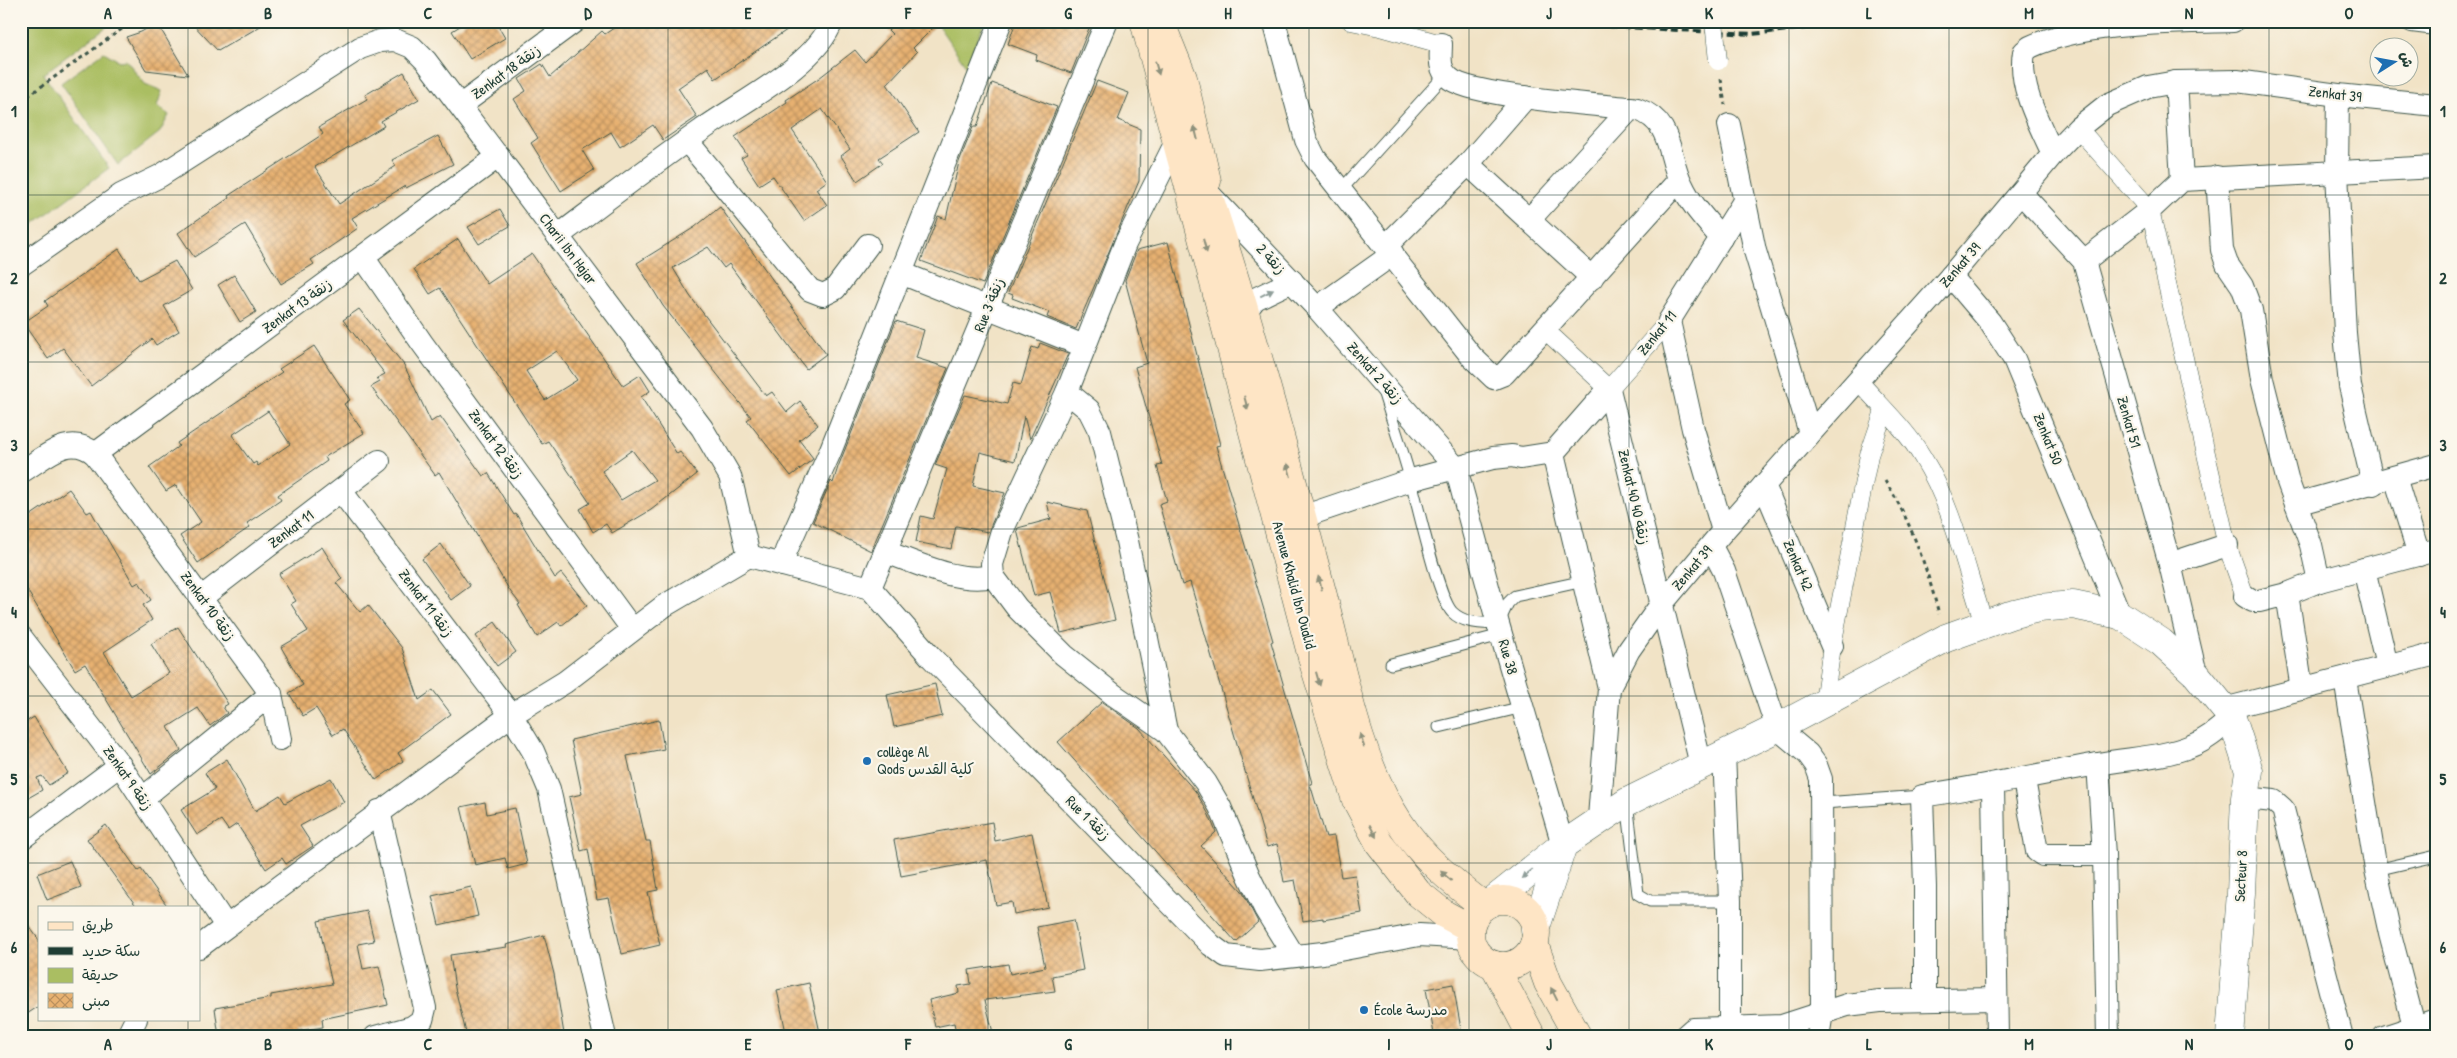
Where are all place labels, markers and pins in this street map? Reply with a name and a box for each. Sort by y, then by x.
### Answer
place label: collège Al Qods كلية القدس [877,741,974,779]
marker: collège Al Qods كلية القدس [861,755,873,767]
place label: École مدرسة [1374,999,1448,1020]
marker: École مدرسة [1358,1004,1370,1016]

